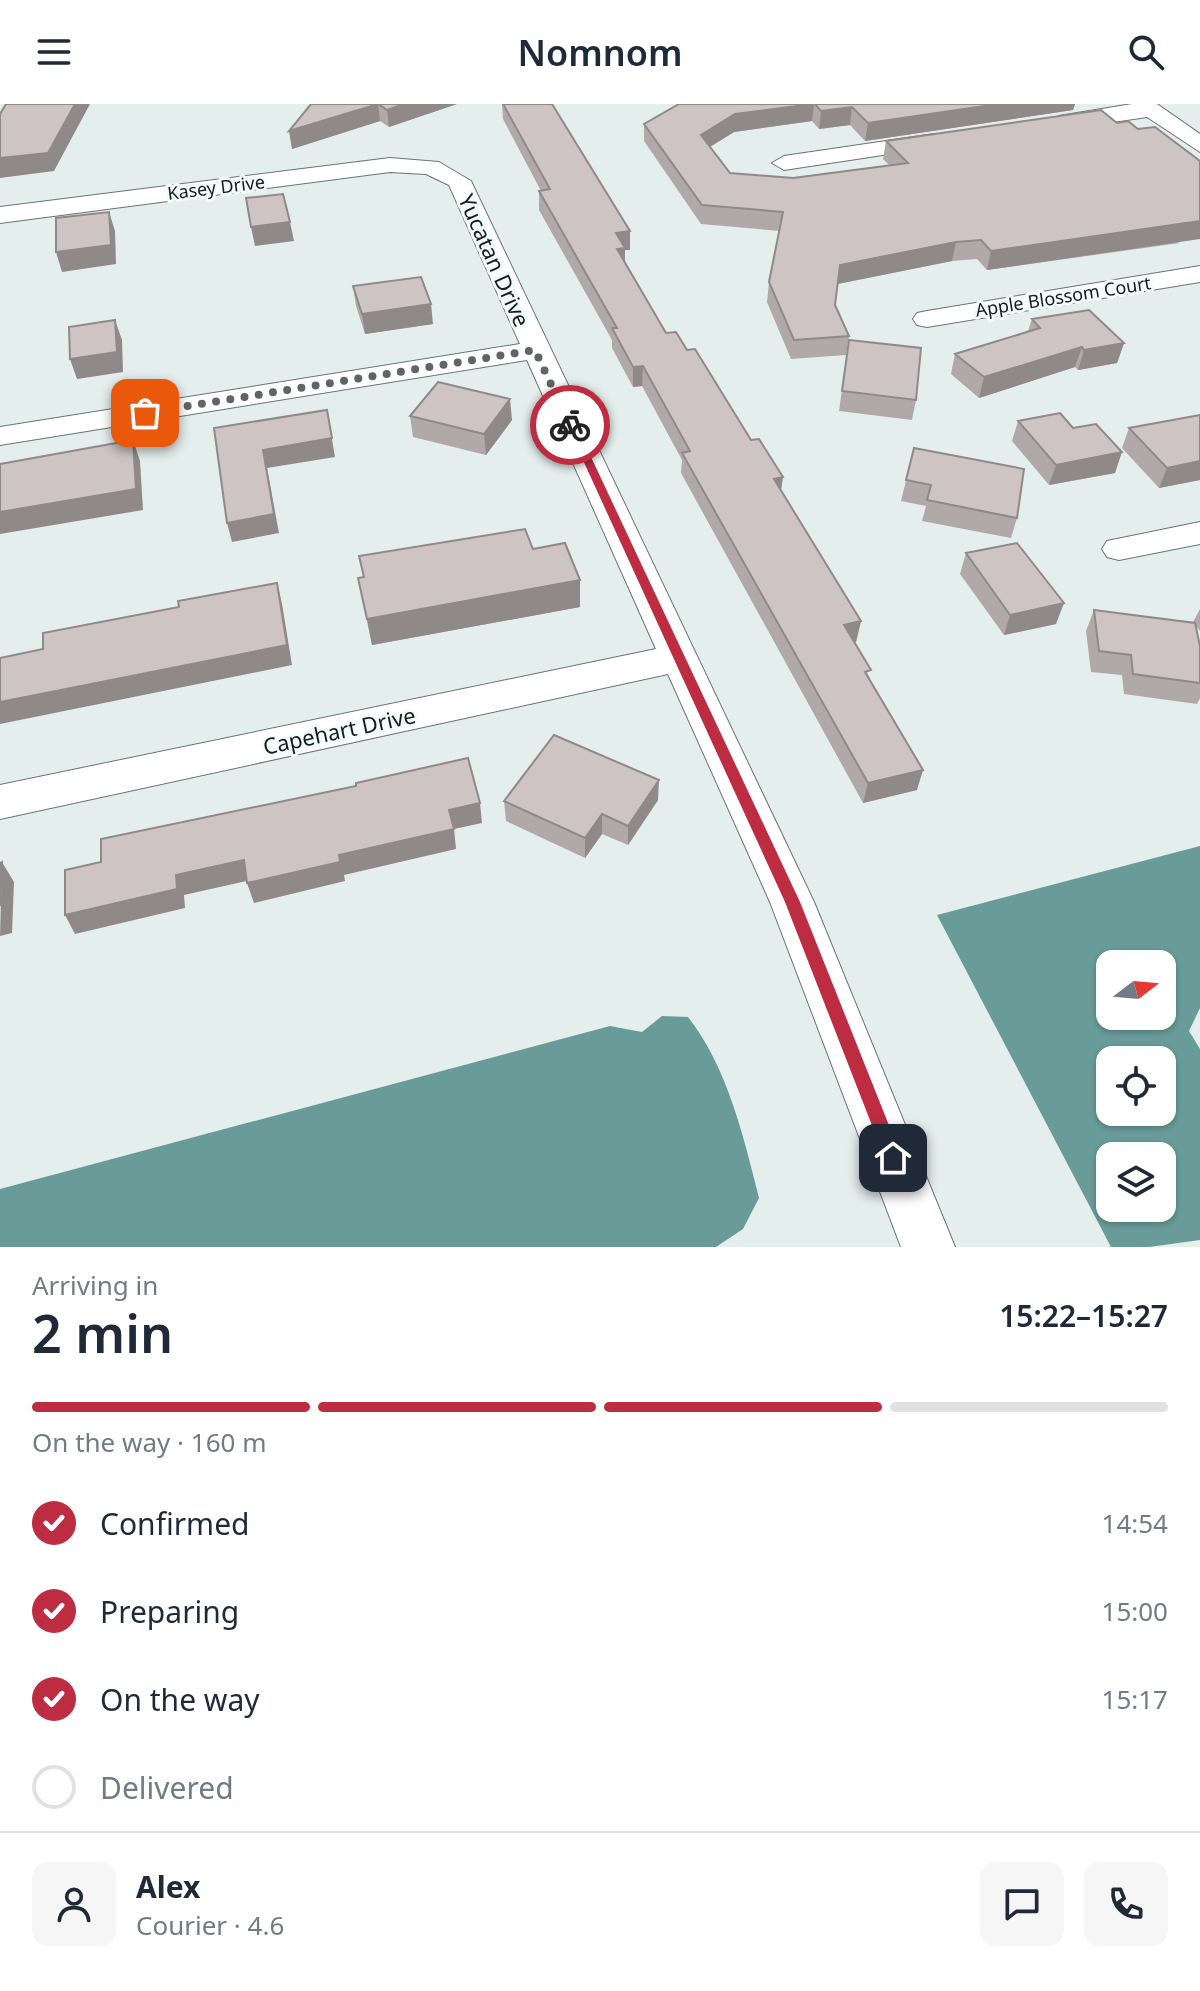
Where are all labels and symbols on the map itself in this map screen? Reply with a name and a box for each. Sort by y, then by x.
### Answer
street label: Kasey Drive [166,169,266,205]
street label: Yucatan Drive [452,189,538,331]
street label: Apple Blossom Court [974,270,1153,322]
pin [111,379,179,447]
courier [530,385,610,465]
street label: Capehart Drive [260,699,418,761]
north arrow [1096,950,1176,1030]
pin [859,1124,927,1192]

